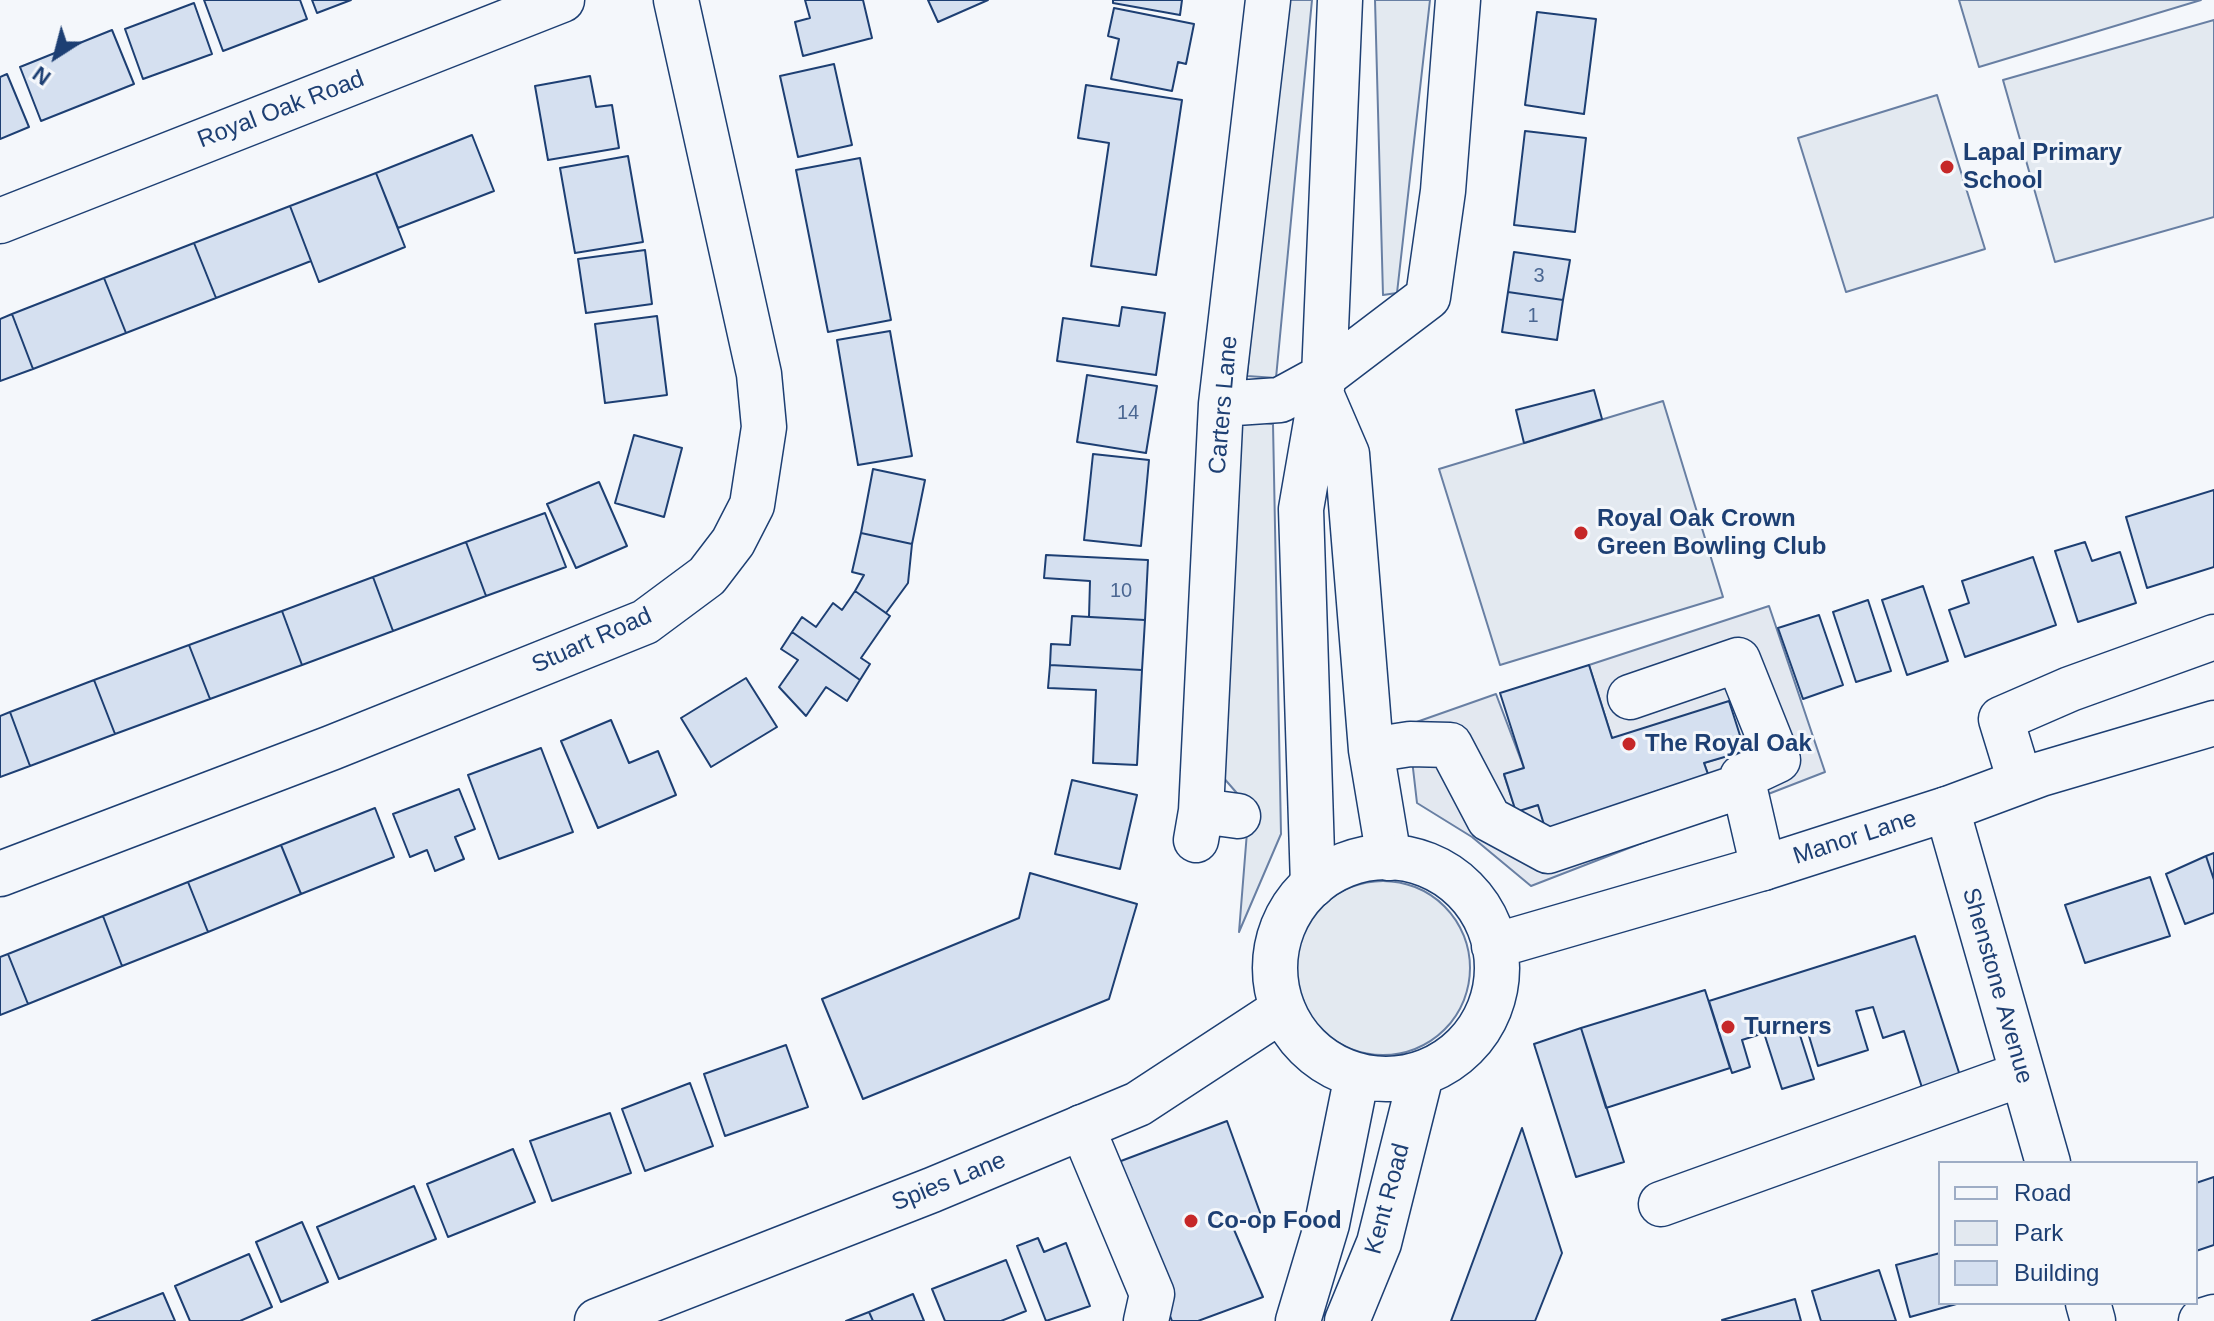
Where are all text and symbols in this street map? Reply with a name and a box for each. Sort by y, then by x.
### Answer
north arrow [16,16,96,96]
text: N [28,61,55,91]
street label: Royal Oak Road [194,65,368,155]
place label: Lapal Primary School [1963,139,2122,195]
marker: Lapal Primary School [1938,158,1956,176]
house number: 3 [1533,264,1545,288]
house number: 1 [1527,304,1539,328]
street label: Carters Lane [1204,335,1244,475]
house number: 14 [1117,401,1139,425]
place label: Royal Oak Crown Green Bowling Club [1597,505,1826,561]
marker: Royal Oak Crown Green Bowling Club [1572,524,1590,542]
house number: 10 [1110,579,1132,603]
street label: Stuart Road [528,602,656,680]
place label: The Royal Oak [1645,730,1812,758]
marker: The Royal Oak [1620,735,1638,753]
street label: Manor Lane [1790,805,1920,871]
street label: Shenstone Avenue [1955,885,2039,1087]
place label: Turners [1744,1013,1832,1041]
marker: Turners [1719,1018,1737,1036]
street label: Kent Road [1359,1140,1417,1258]
street label: Spies Lane [888,1146,1010,1218]
legend [1938,1161,2198,1305]
text: Road [2014,1179,2071,1206]
place label: Co-op Food [1207,1207,1342,1235]
marker: Co-op Food [1182,1212,1200,1230]
text: Park [2014,1219,2063,1246]
text: Building [2014,1259,2099,1286]

